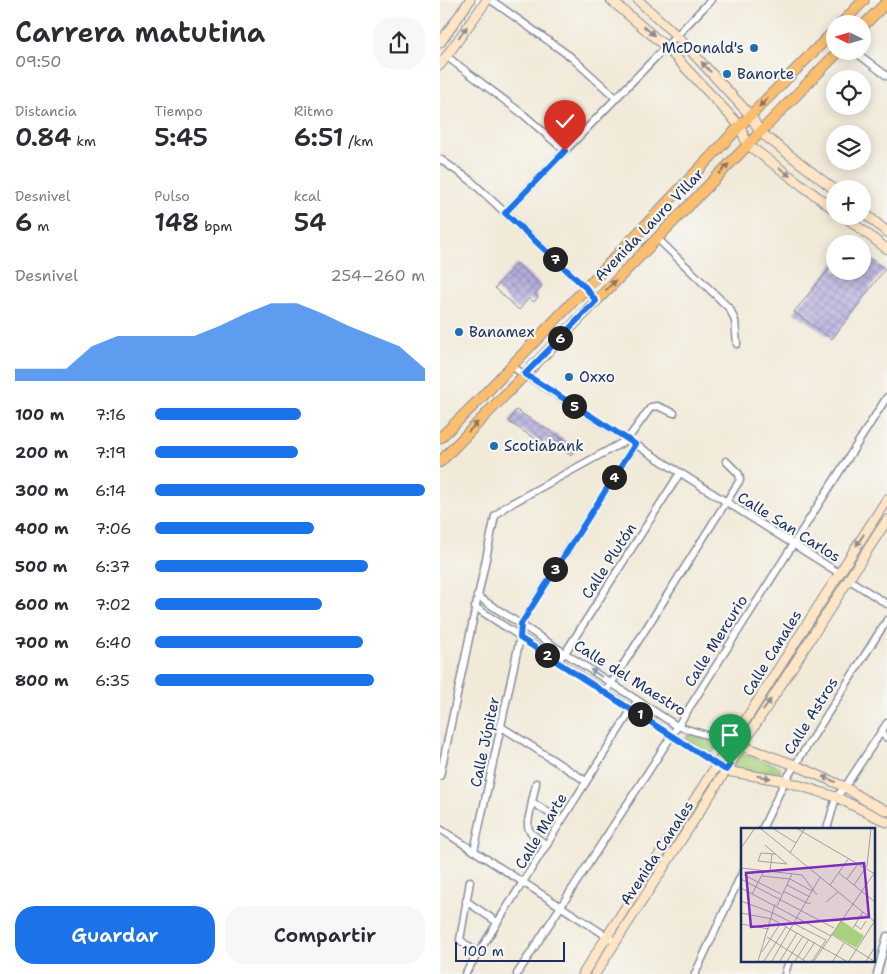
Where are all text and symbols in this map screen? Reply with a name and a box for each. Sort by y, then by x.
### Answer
text: Carrera matutina [15,13,265,51]
north arrow [826,15,871,60]
map controls [826,15,871,280]
button: share [373,17,425,69]
one-way arrow [458,26,468,39]
one-way arrow [642,26,655,37]
place label: McDonald's [662,38,744,58]
marker: McDonald's [748,42,760,54]
text: 09:50 [15,51,61,72]
one-way arrow [700,62,712,74]
place label: Banorte [737,64,794,84]
marker: Banorte [721,68,733,80]
button: locate [826,70,871,115]
one-way arrow [758,96,770,108]
pin [544,100,586,151]
text: Distancia [15,102,77,120]
text: Tiempo [154,102,203,120]
text: Ritmo [294,102,333,120]
icon: check [551,107,579,135]
text: 0.84 [15,120,72,154]
text: 5:45 [154,120,208,154]
text: 6:51 [294,120,344,154]
button: layers [826,125,871,170]
text: km [72,132,96,150]
text: /km [344,132,373,150]
one-way arrow [718,163,730,175]
street label: Avenida Lauro Villar [590,164,708,286]
one-way arrow [778,167,791,178]
button: + [826,180,871,225]
text: Desnivel [15,187,70,205]
text: Pulso [154,187,190,205]
text: kcal [294,187,321,205]
text: 6 [15,205,33,239]
text: 148 [154,205,199,239]
text: 54 [294,205,326,239]
text: m [33,217,49,235]
text: bpm [199,217,232,235]
button: − [826,235,871,280]
pin: 7 [542,246,568,272]
text: 7 [551,250,560,268]
text: Desnivel [15,265,78,286]
text: 254–260 m [331,265,425,286]
one-way arrow [605,279,617,291]
place label: Banamex [469,322,535,342]
marker: Banamex [453,326,465,338]
pin: 6 [548,326,572,350]
text: 6 [556,329,565,347]
place label: Oxxo [579,367,615,387]
marker: Oxxo [563,371,575,383]
pin: 5 [562,394,586,418]
text: 5 [570,397,579,415]
text: 100 m [15,404,64,425]
text: 7:16 [95,404,126,425]
one-way arrow [467,421,479,433]
place label: Scotiabank [504,436,584,456]
marker: Scotiabank [488,440,500,452]
text: 200 m [15,442,68,463]
text: 7:19 [95,442,126,463]
pin: 4 [602,464,626,490]
text: 4 [610,468,619,486]
text: 300 m [15,480,69,501]
text: 6:14 [95,480,126,501]
street label: Calle San Carlos [734,487,844,567]
text: 400 m [15,518,69,539]
text: 7:06 [95,518,132,539]
street label: Calle Plutón [577,519,641,603]
one-way arrow [856,533,865,547]
text: 500 m [15,556,67,577]
text: 6:37 [95,556,130,577]
pin: 3 [542,556,568,582]
text: 3 [551,560,560,578]
street label: Calle Mercurio [680,591,752,691]
text: 600 m [15,594,69,615]
text: 7:02 [95,594,131,615]
street label: Calle Canales [738,606,806,700]
text: 700 m [15,632,69,653]
text: 6:40 [95,632,131,653]
street label: Calle del Maestro [570,635,690,721]
pin: 2 [534,642,560,668]
text: 2 [543,646,552,664]
one-way arrow [589,668,603,678]
text: 800 m [15,670,69,691]
text: 6:35 [95,670,130,691]
street label: Calle Astros [779,674,843,758]
street label: Calle Júpiter [466,695,504,789]
one-way arrow [763,699,772,712]
pin: 1 [628,702,652,726]
text: 1 [637,705,644,723]
pin [709,714,751,765]
icon: arrive [716,721,744,749]
one-way arrow [756,773,772,781]
one-way arrow [822,775,836,783]
street label: Calle Marte [510,789,572,873]
street label: Avenida Canales [616,797,698,909]
inset map [741,828,874,962]
button: Guardar [15,906,215,964]
button: Compartir [225,906,425,964]
scale bar [455,939,565,962]
text: 100 m [462,942,504,960]

